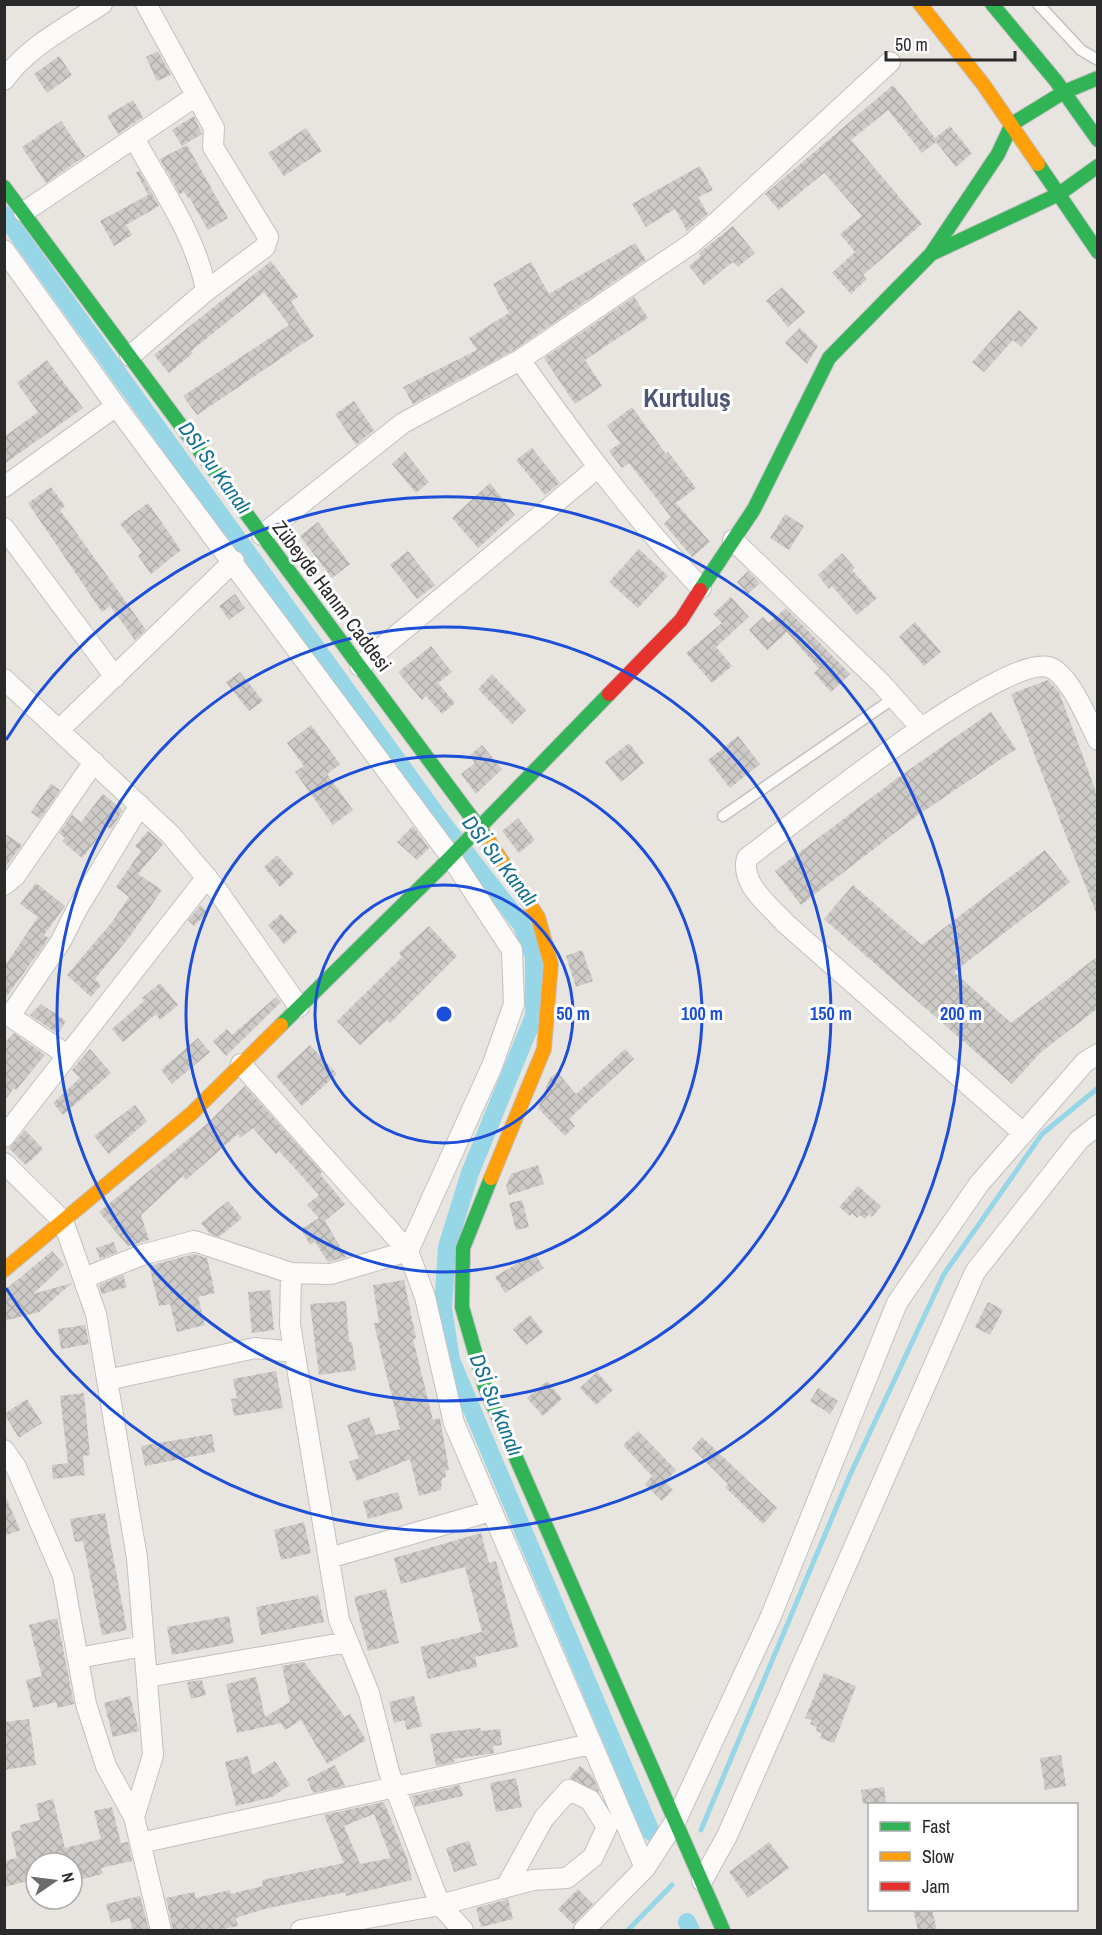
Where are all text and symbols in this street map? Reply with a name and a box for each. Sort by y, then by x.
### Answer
scale bar [886,24,1015,62]
text: 50 m [895,32,928,57]
district label: Kurtuluş [643,380,731,415]
water label: DSİ Su Kanalı [172,415,259,520]
street label: Zübeyde Hanım Caddesi [267,515,398,677]
water label: DSİ Su Kanalı [456,809,545,912]
text: 50 m [556,1001,590,1026]
text: 100 m [681,1001,723,1026]
text: 150 m [810,1001,852,1026]
text: 200 m [940,1001,982,1026]
centre of rings [434,1004,454,1024]
water label: DSİ Su Kanalı [463,1349,530,1461]
legend [868,1803,1078,1911]
text: Fast [922,1814,950,1839]
text: Slow [922,1844,954,1869]
north arrow [24,1851,84,1911]
text: N [57,1870,80,1885]
text: Jam [922,1874,950,1899]

